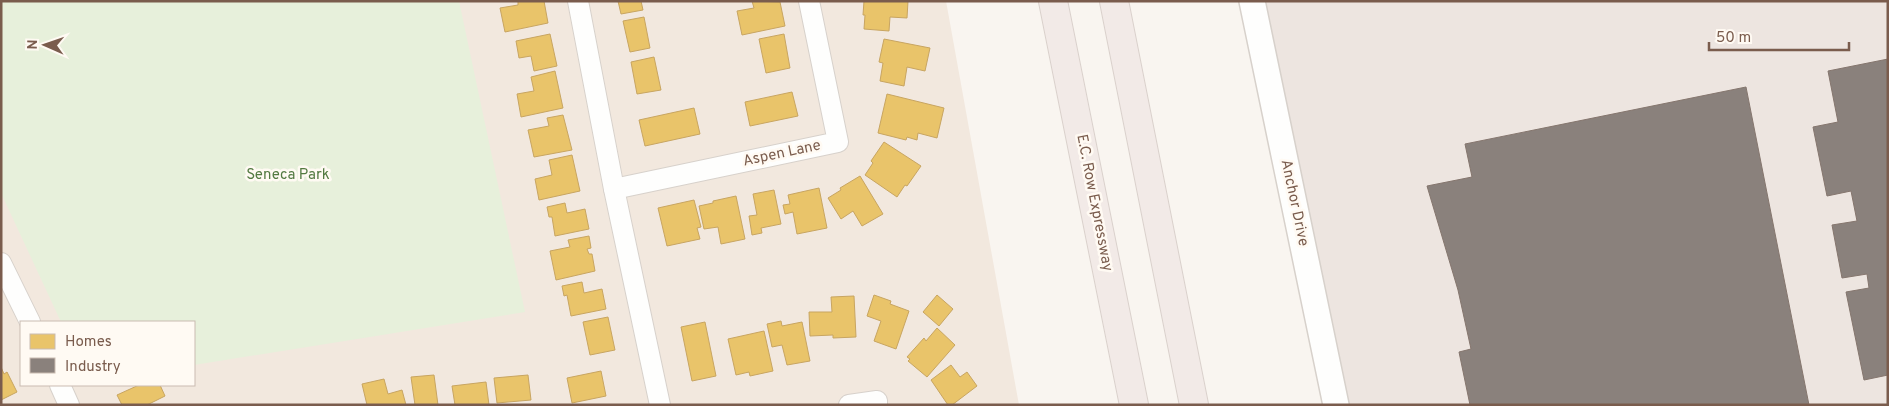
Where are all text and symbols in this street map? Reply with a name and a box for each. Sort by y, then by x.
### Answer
north arrow [20,20,70,70]
scale bar [1709,20,1849,52]
text: 50 m [1716,29,1751,48]
text: N [25,39,42,50]
street label: E.C. Row Expressway [1071,133,1117,273]
street label: Aspen Lane [741,136,823,172]
street label: Anchor Drive [1276,158,1312,248]
park label: Seneca Park [246,166,330,185]
legend [20,321,195,386]
text: Homes [65,333,112,352]
text: Industry [65,358,121,377]

